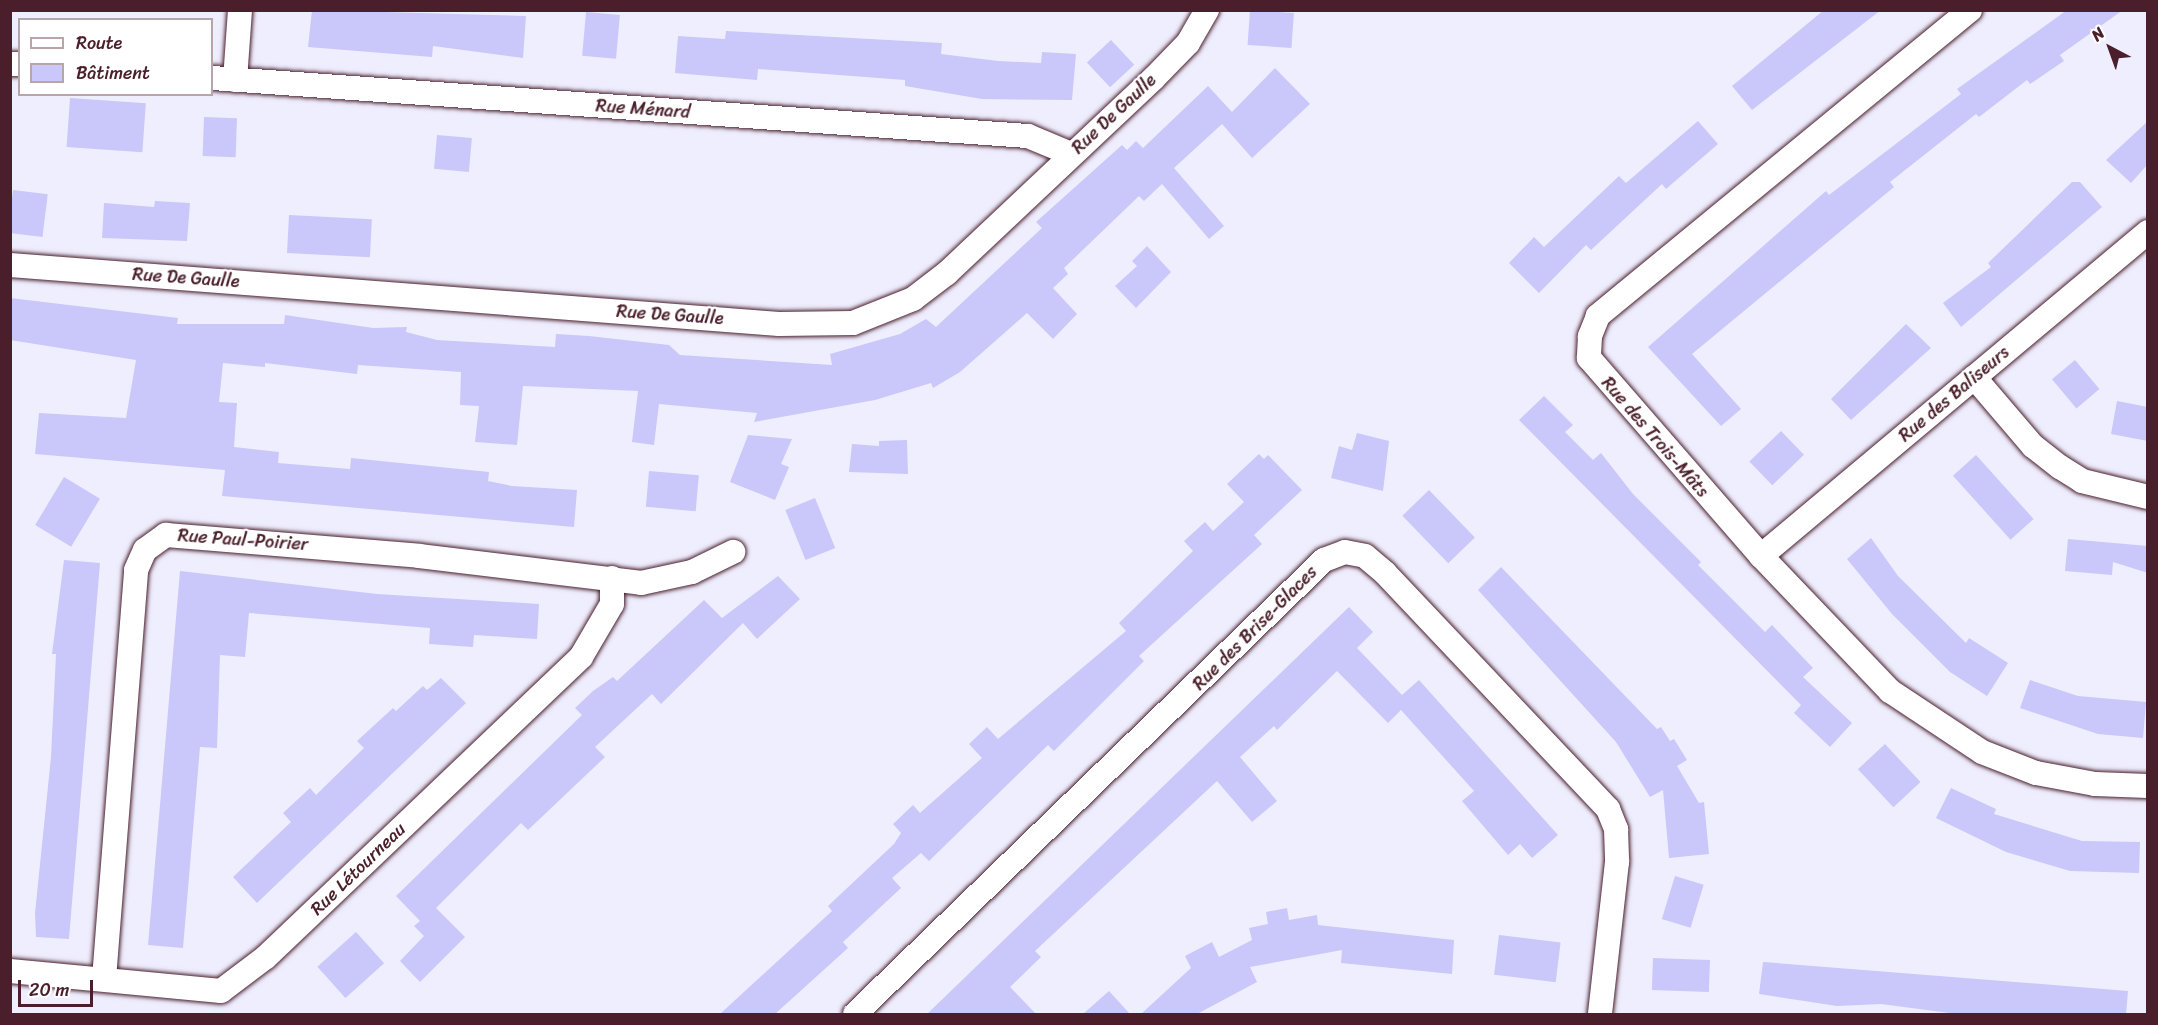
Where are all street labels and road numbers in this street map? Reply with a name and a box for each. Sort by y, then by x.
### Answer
street label: Rue De Gaulle [1067,69,1161,159]
street label: Rue Ménard [595,95,691,123]
street label: Rue De Gaulle [131,263,241,293]
street label: Rue De Gaulle [615,300,725,330]
street label: Rue des Baliseurs [1894,341,2014,447]
street label: Rue des Trois-Mâts [1597,372,1713,502]
street label: Rue Paul-Poirier [177,525,309,555]
street label: Rue des Brise-Glaces [1188,561,1322,695]
street label: Rue Létourneau [306,818,410,920]

